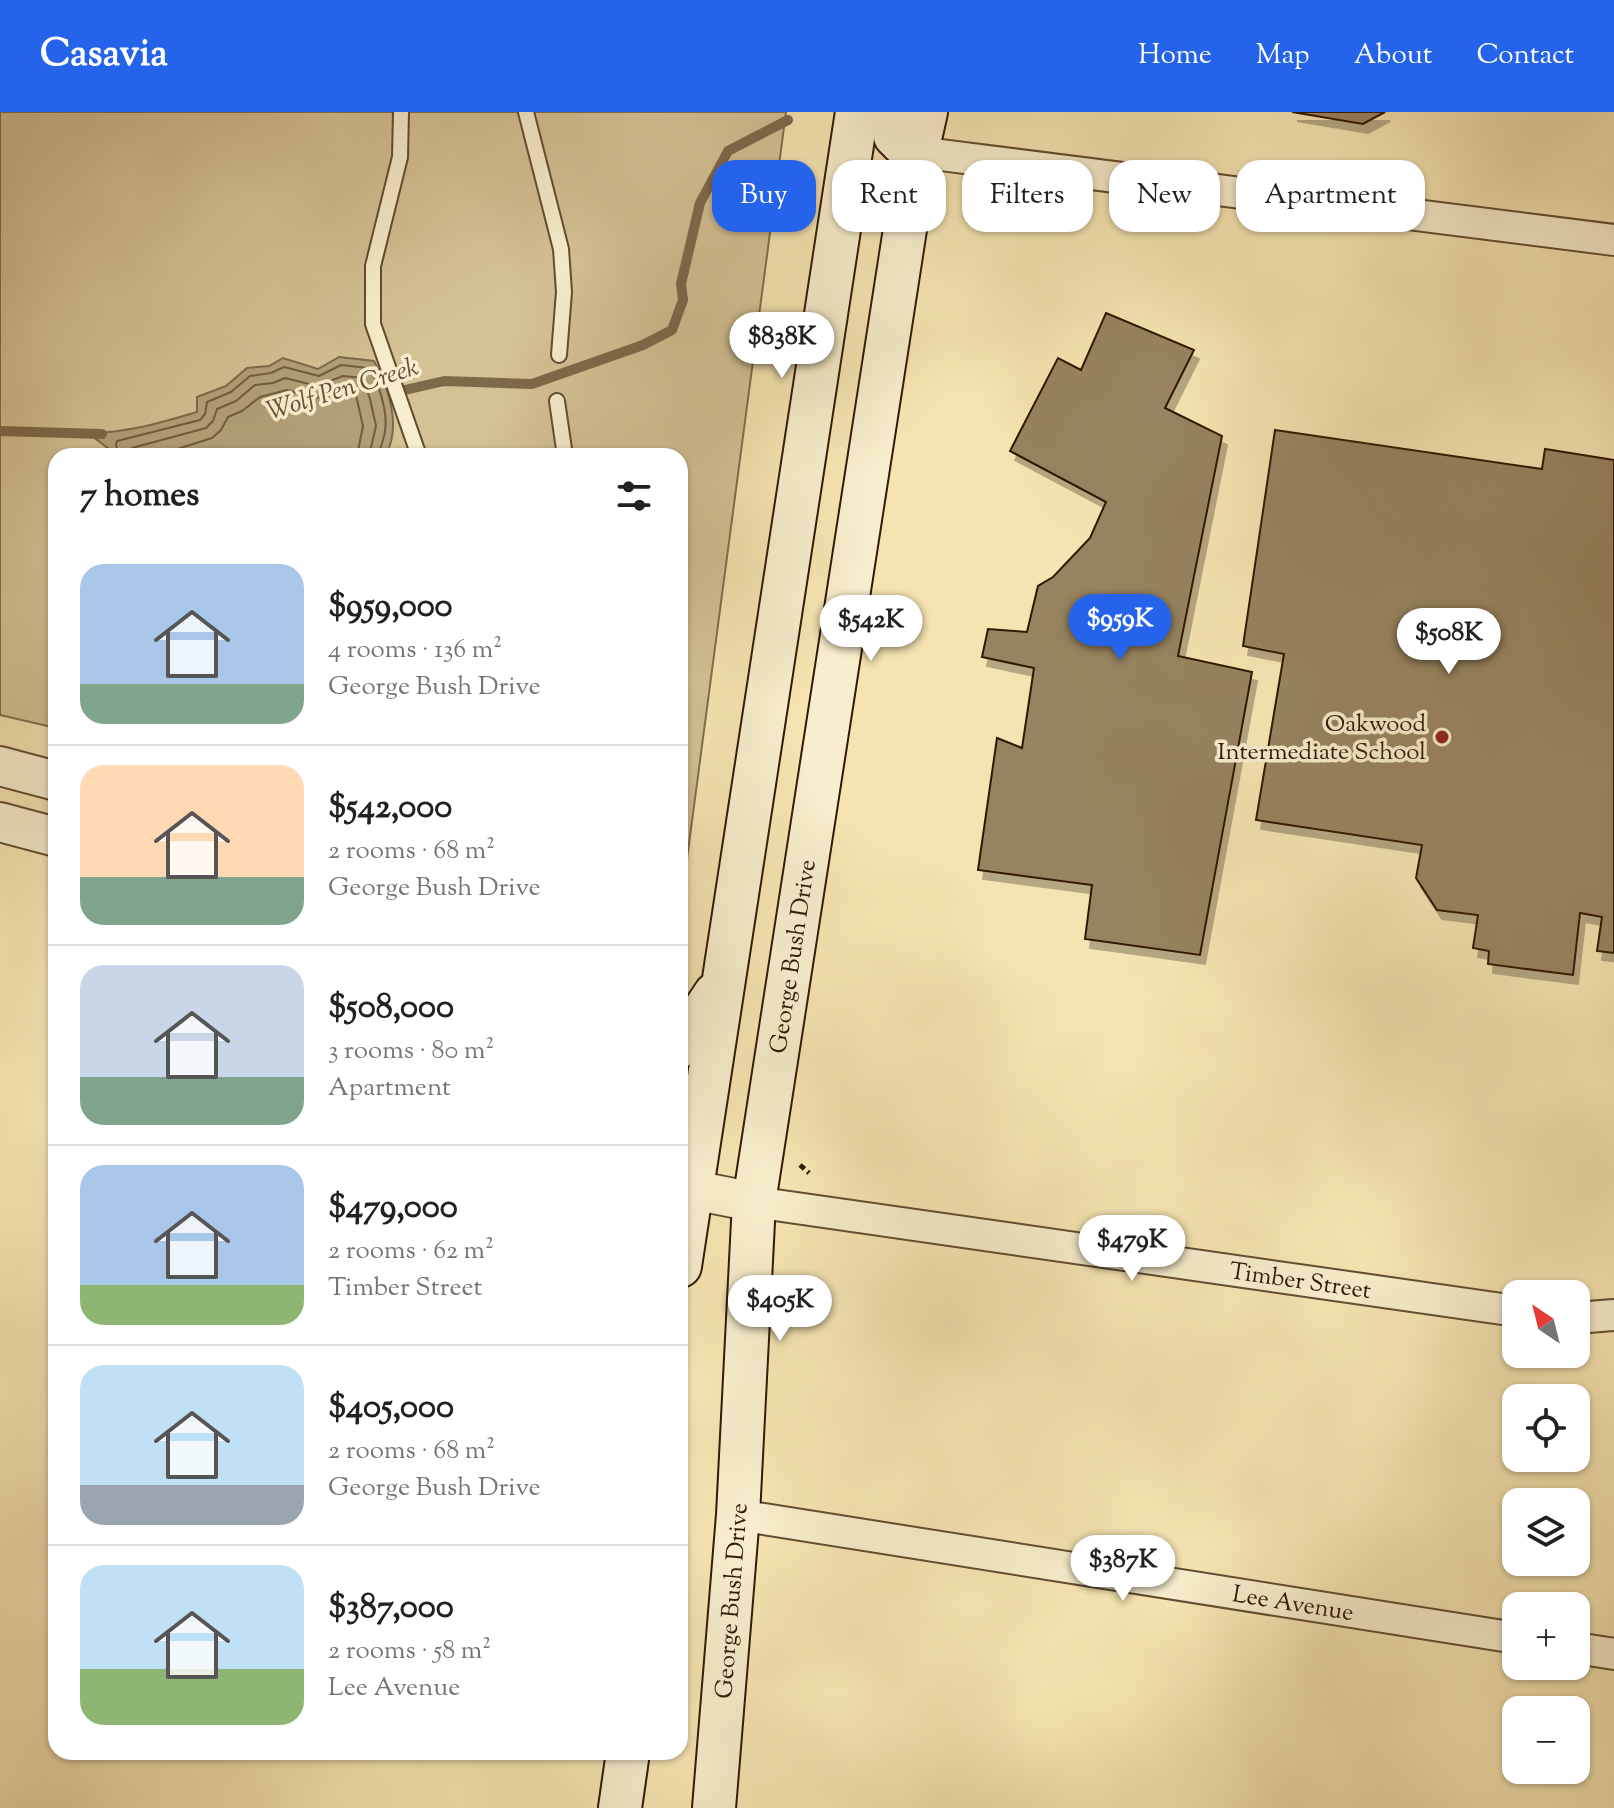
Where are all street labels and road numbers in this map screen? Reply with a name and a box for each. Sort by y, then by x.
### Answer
street label: George Bush Drive [762,857,826,1056]
street label: Timber Street [1227,1255,1373,1309]
street label: George Bush Drive [708,1502,758,1700]
street label: Lee Avenue [1230,1578,1356,1631]

